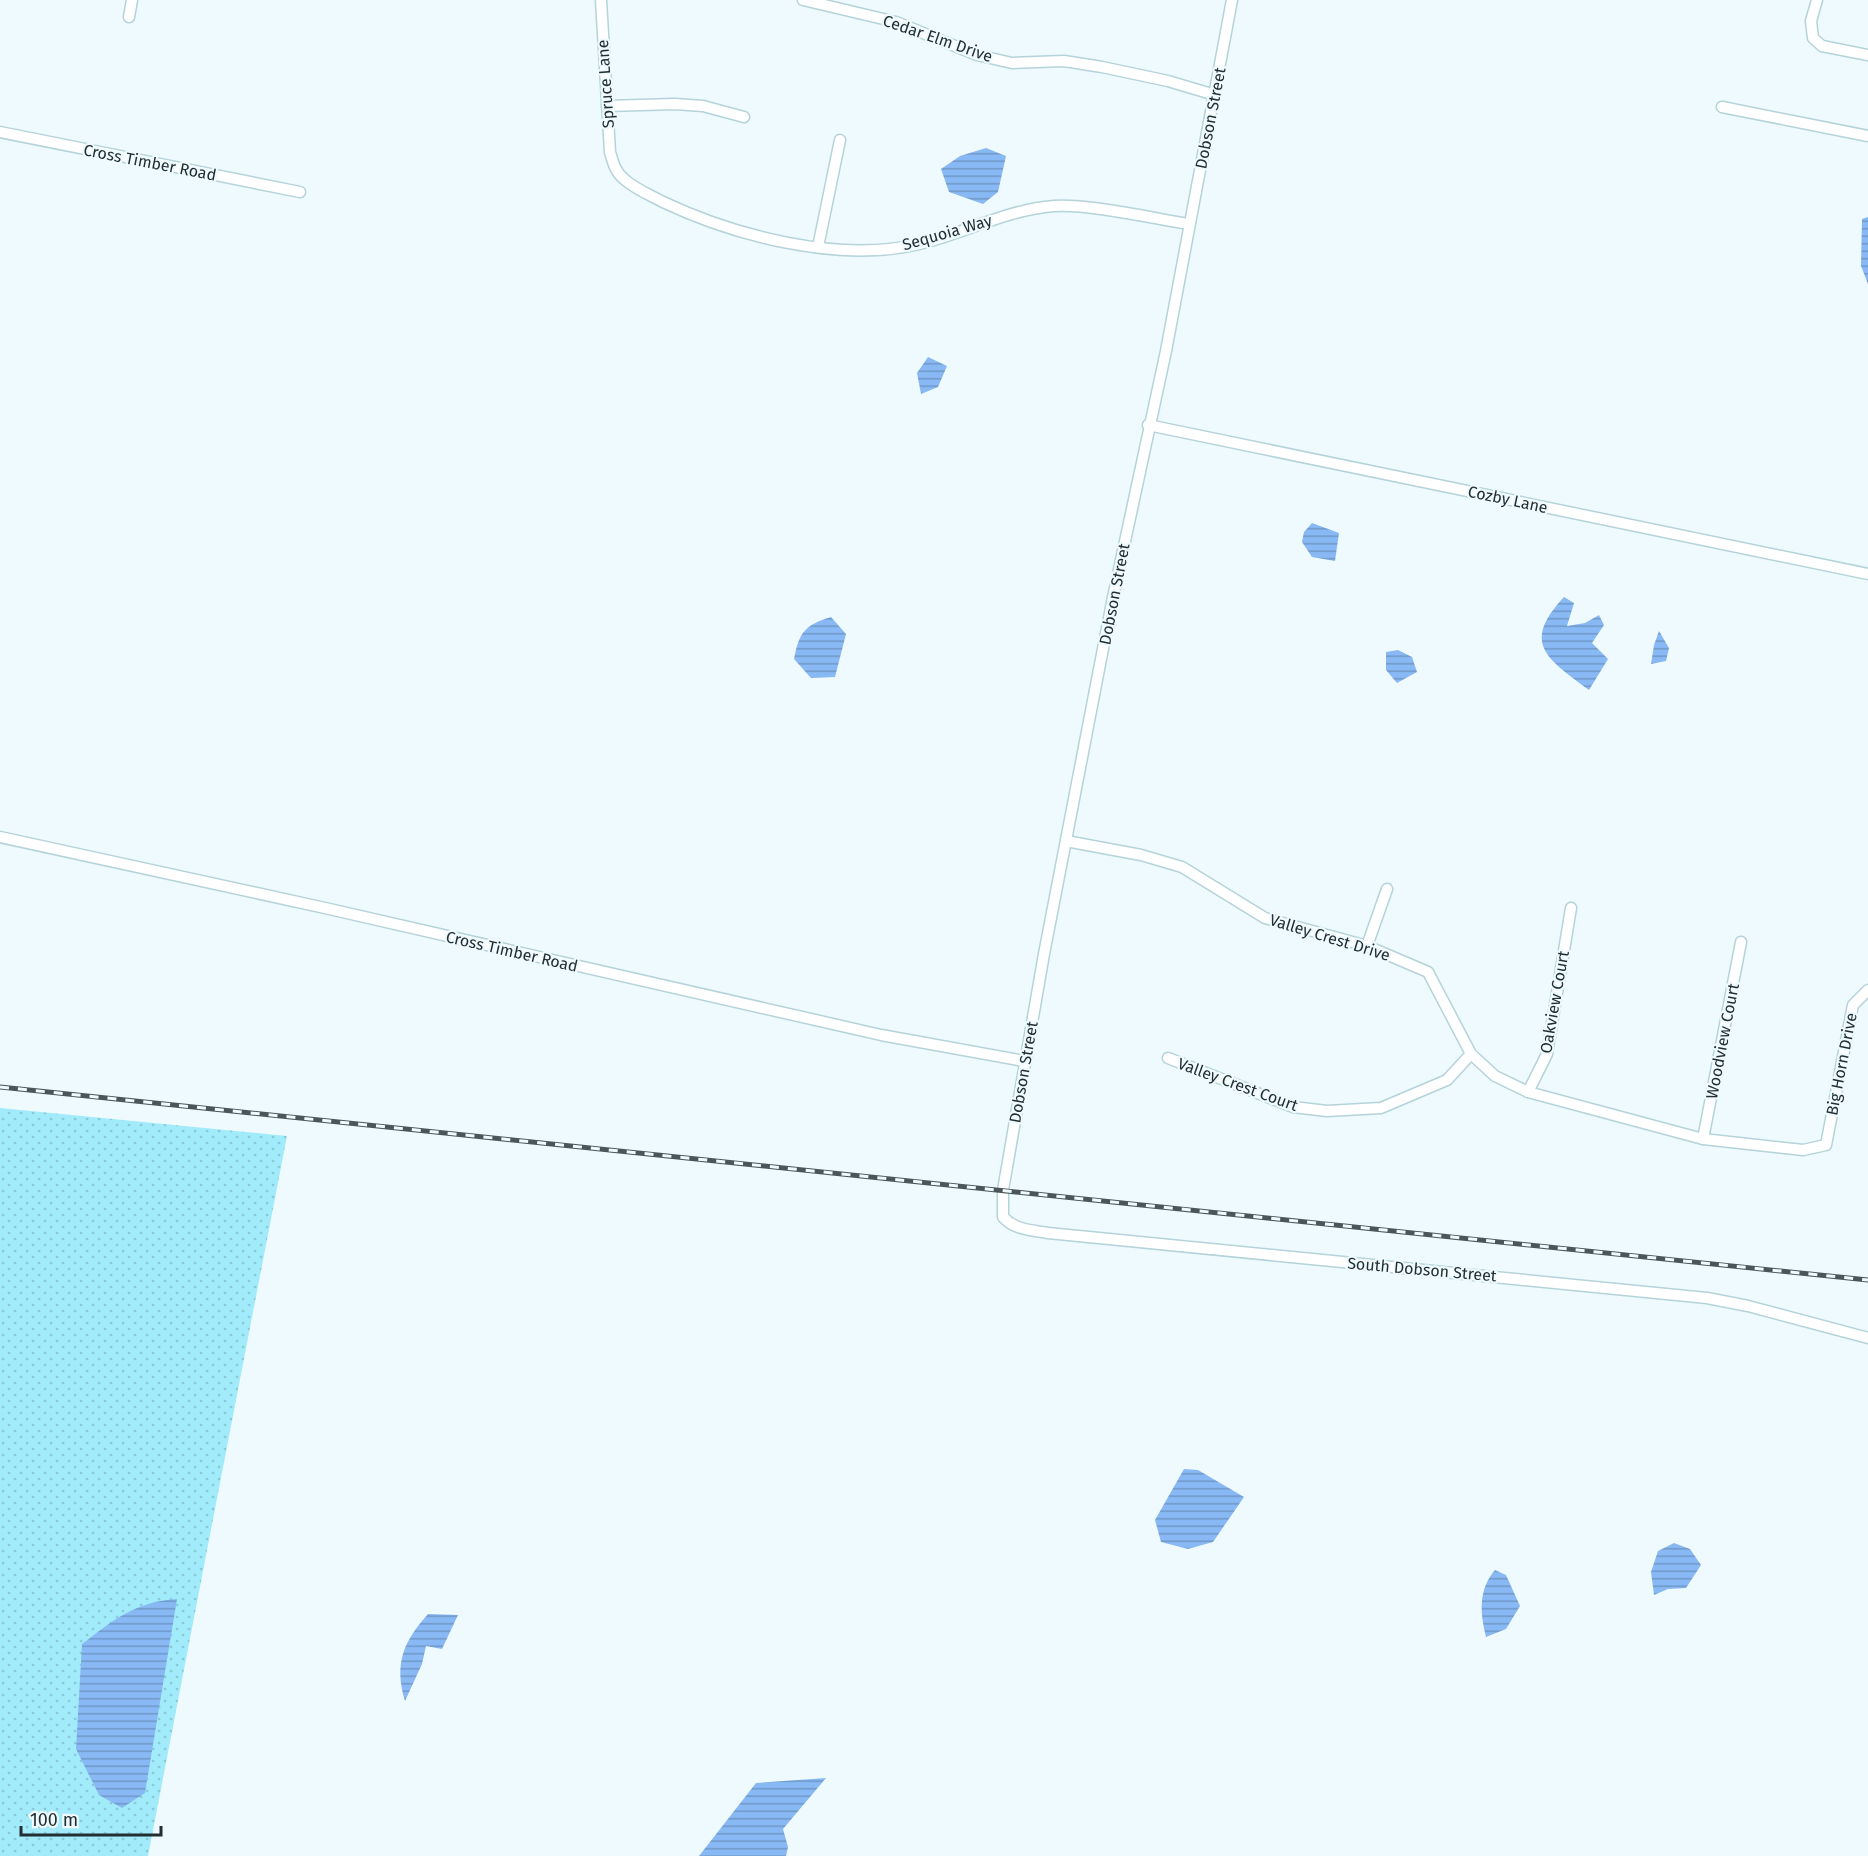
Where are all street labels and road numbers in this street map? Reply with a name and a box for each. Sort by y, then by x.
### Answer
street label: Cedar Elm Drive [881,11,995,66]
street label: Spruce Lane [593,39,618,129]
street label: Dobson Street [1191,66,1230,170]
street label: Cross Timber Road [82,140,218,185]
street label: Sequoia Way [900,211,994,254]
street label: Cozby Lane [1466,482,1550,517]
street label: Dobson Street [1095,542,1134,646]
street label: Valley Crest Drive [1267,910,1392,965]
street label: Cross Timber Road [444,927,580,976]
street label: Oakview Court [1536,949,1573,1055]
street label: Woodview Court [1702,981,1743,1101]
street label: Big Horn Drive [1822,1011,1861,1117]
street label: Dobson Street [1005,1020,1042,1124]
street label: Valley Crest Court [1175,1054,1301,1115]
street label: South Dobson Street [1347,1254,1498,1286]

